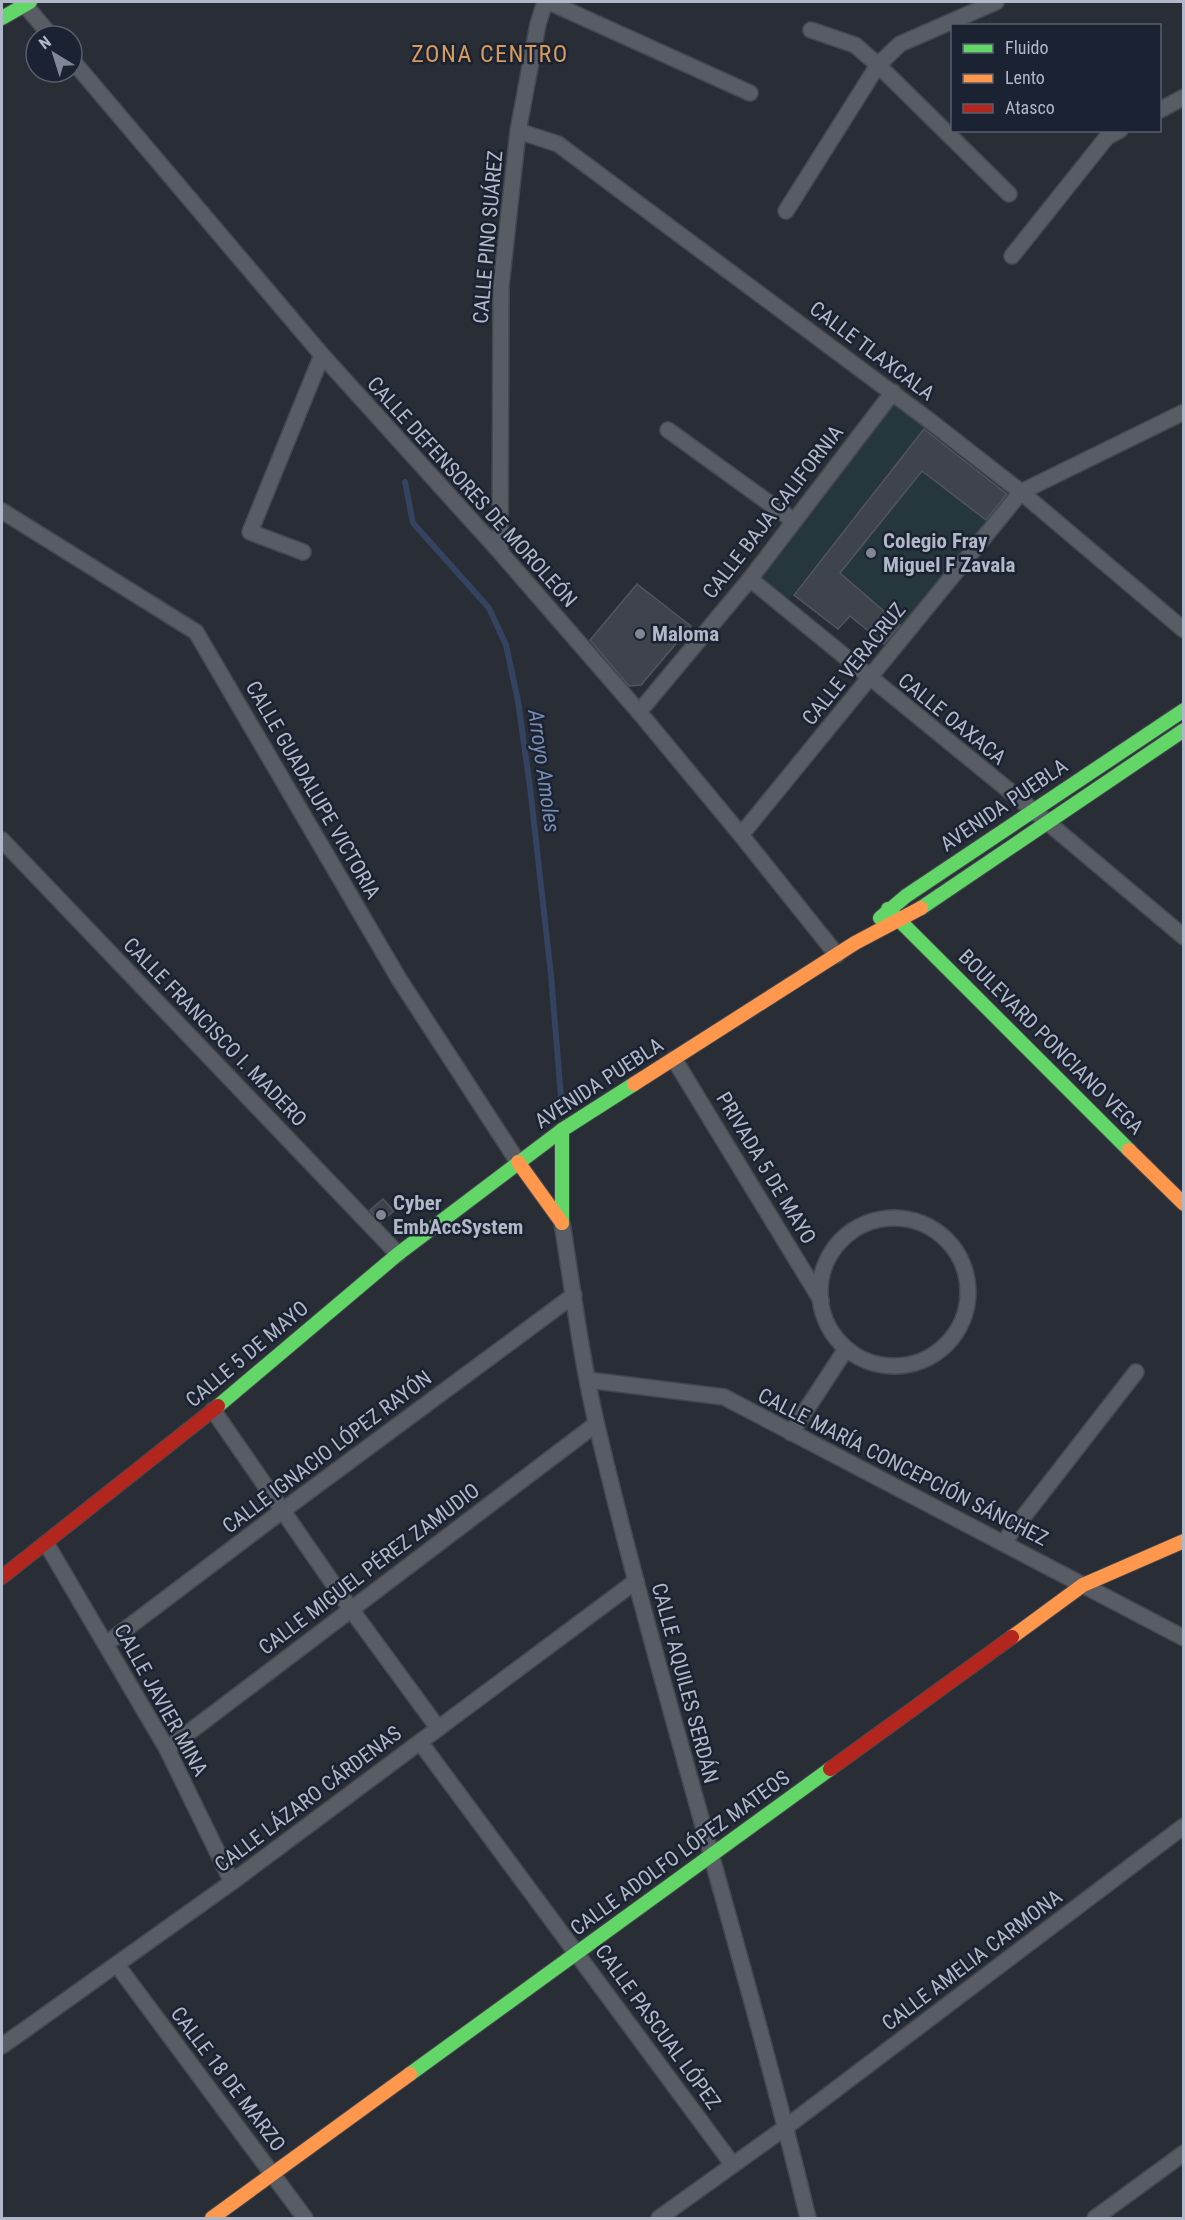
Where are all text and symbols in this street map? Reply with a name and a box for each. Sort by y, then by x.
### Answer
north arrow [24,24,84,84]
legend [951,24,1161,132]
text: N [35,32,55,53]
text: Fluido [1005,37,1049,58]
district label: ZONA CENTRO [411,40,569,68]
text: Lento [1005,67,1045,88]
text: Atasco [1005,97,1055,118]
street label: CALLE PINO SUÁREZ [468,149,508,325]
street label: CALLE TLAXCALA [805,296,939,406]
street label: CALLE DEFENSORES DE MOROLEÓN [362,372,582,612]
street label: CALLE BAJA CALIFORNIA [698,421,848,603]
place label: Colegio Fray Miguel F Zavala [883,529,1015,577]
marker: Colegio Fray Miguel F Zavala [864,546,878,560]
street label: CALLE VERACRUZ [797,598,911,730]
place label: Maloma [652,622,719,646]
marker: Maloma [633,627,647,641]
street label: CALLE OAXACA [893,668,1011,770]
street label: CALLE GUADALUPE VICTORIA [241,677,385,903]
water label: Arroyo Amoles [523,707,565,834]
street label: AVENIDA PUEBLA [936,754,1072,856]
street label: CALLE FRANCISCO I. MADERO [119,933,311,1131]
street label: BOULEVARD PONCIANO VEGA [954,945,1148,1139]
street label: AVENIDA PUEBLA [530,1033,668,1133]
street label: PRIVADA 5 DE MAYO [711,1088,821,1248]
place label: Cyber EmbAccSystem [393,1191,523,1239]
marker: Cyber EmbAccSystem [374,1208,388,1222]
street label: CALLE 5 DE MAYO [181,1296,313,1412]
street label: CALLE IGNACIO LÓPEZ RAYÓN [218,1366,436,1538]
street label: CALLE MARÍA CONCEPCIÓN SÁNCHEZ [754,1383,1052,1551]
street label: CALLE MIGUEL PÉREZ ZAMUDIO [254,1478,484,1660]
street label: CALLE AQUILES SERDÁN [647,1580,723,1786]
street label: CALLE JAVIER MINA [109,1620,213,1780]
street label: CALLE LÁZARO CÁRDENAS [210,1721,406,1877]
street label: CALLE ADOLFO LÓPEZ MATEOS [566,1765,794,1941]
street label: CALLE AMELIA CARMONA [877,1885,1067,2035]
street label: CALLE PASCUAL LÓPEZ [590,1940,726,2114]
street label: CALLE 18 DE MARZO [166,2002,290,2156]

